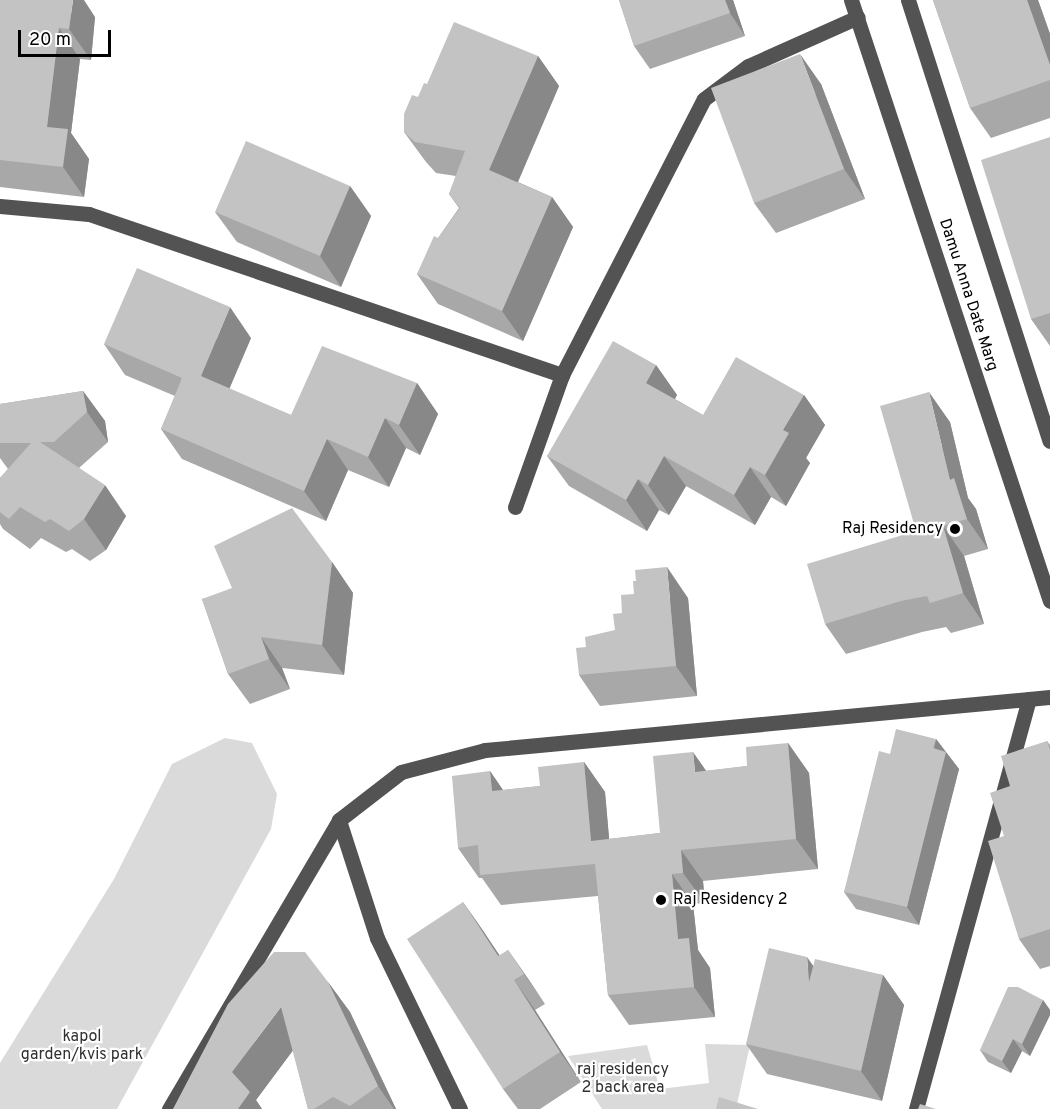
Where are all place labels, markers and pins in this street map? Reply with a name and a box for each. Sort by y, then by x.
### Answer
place label: Raj Residency [842,519,943,539]
marker: Raj Residency [948,522,962,536]
place label: Raj Residency 2 [673,890,788,910]
marker: Raj Residency 2 [654,893,668,907]

